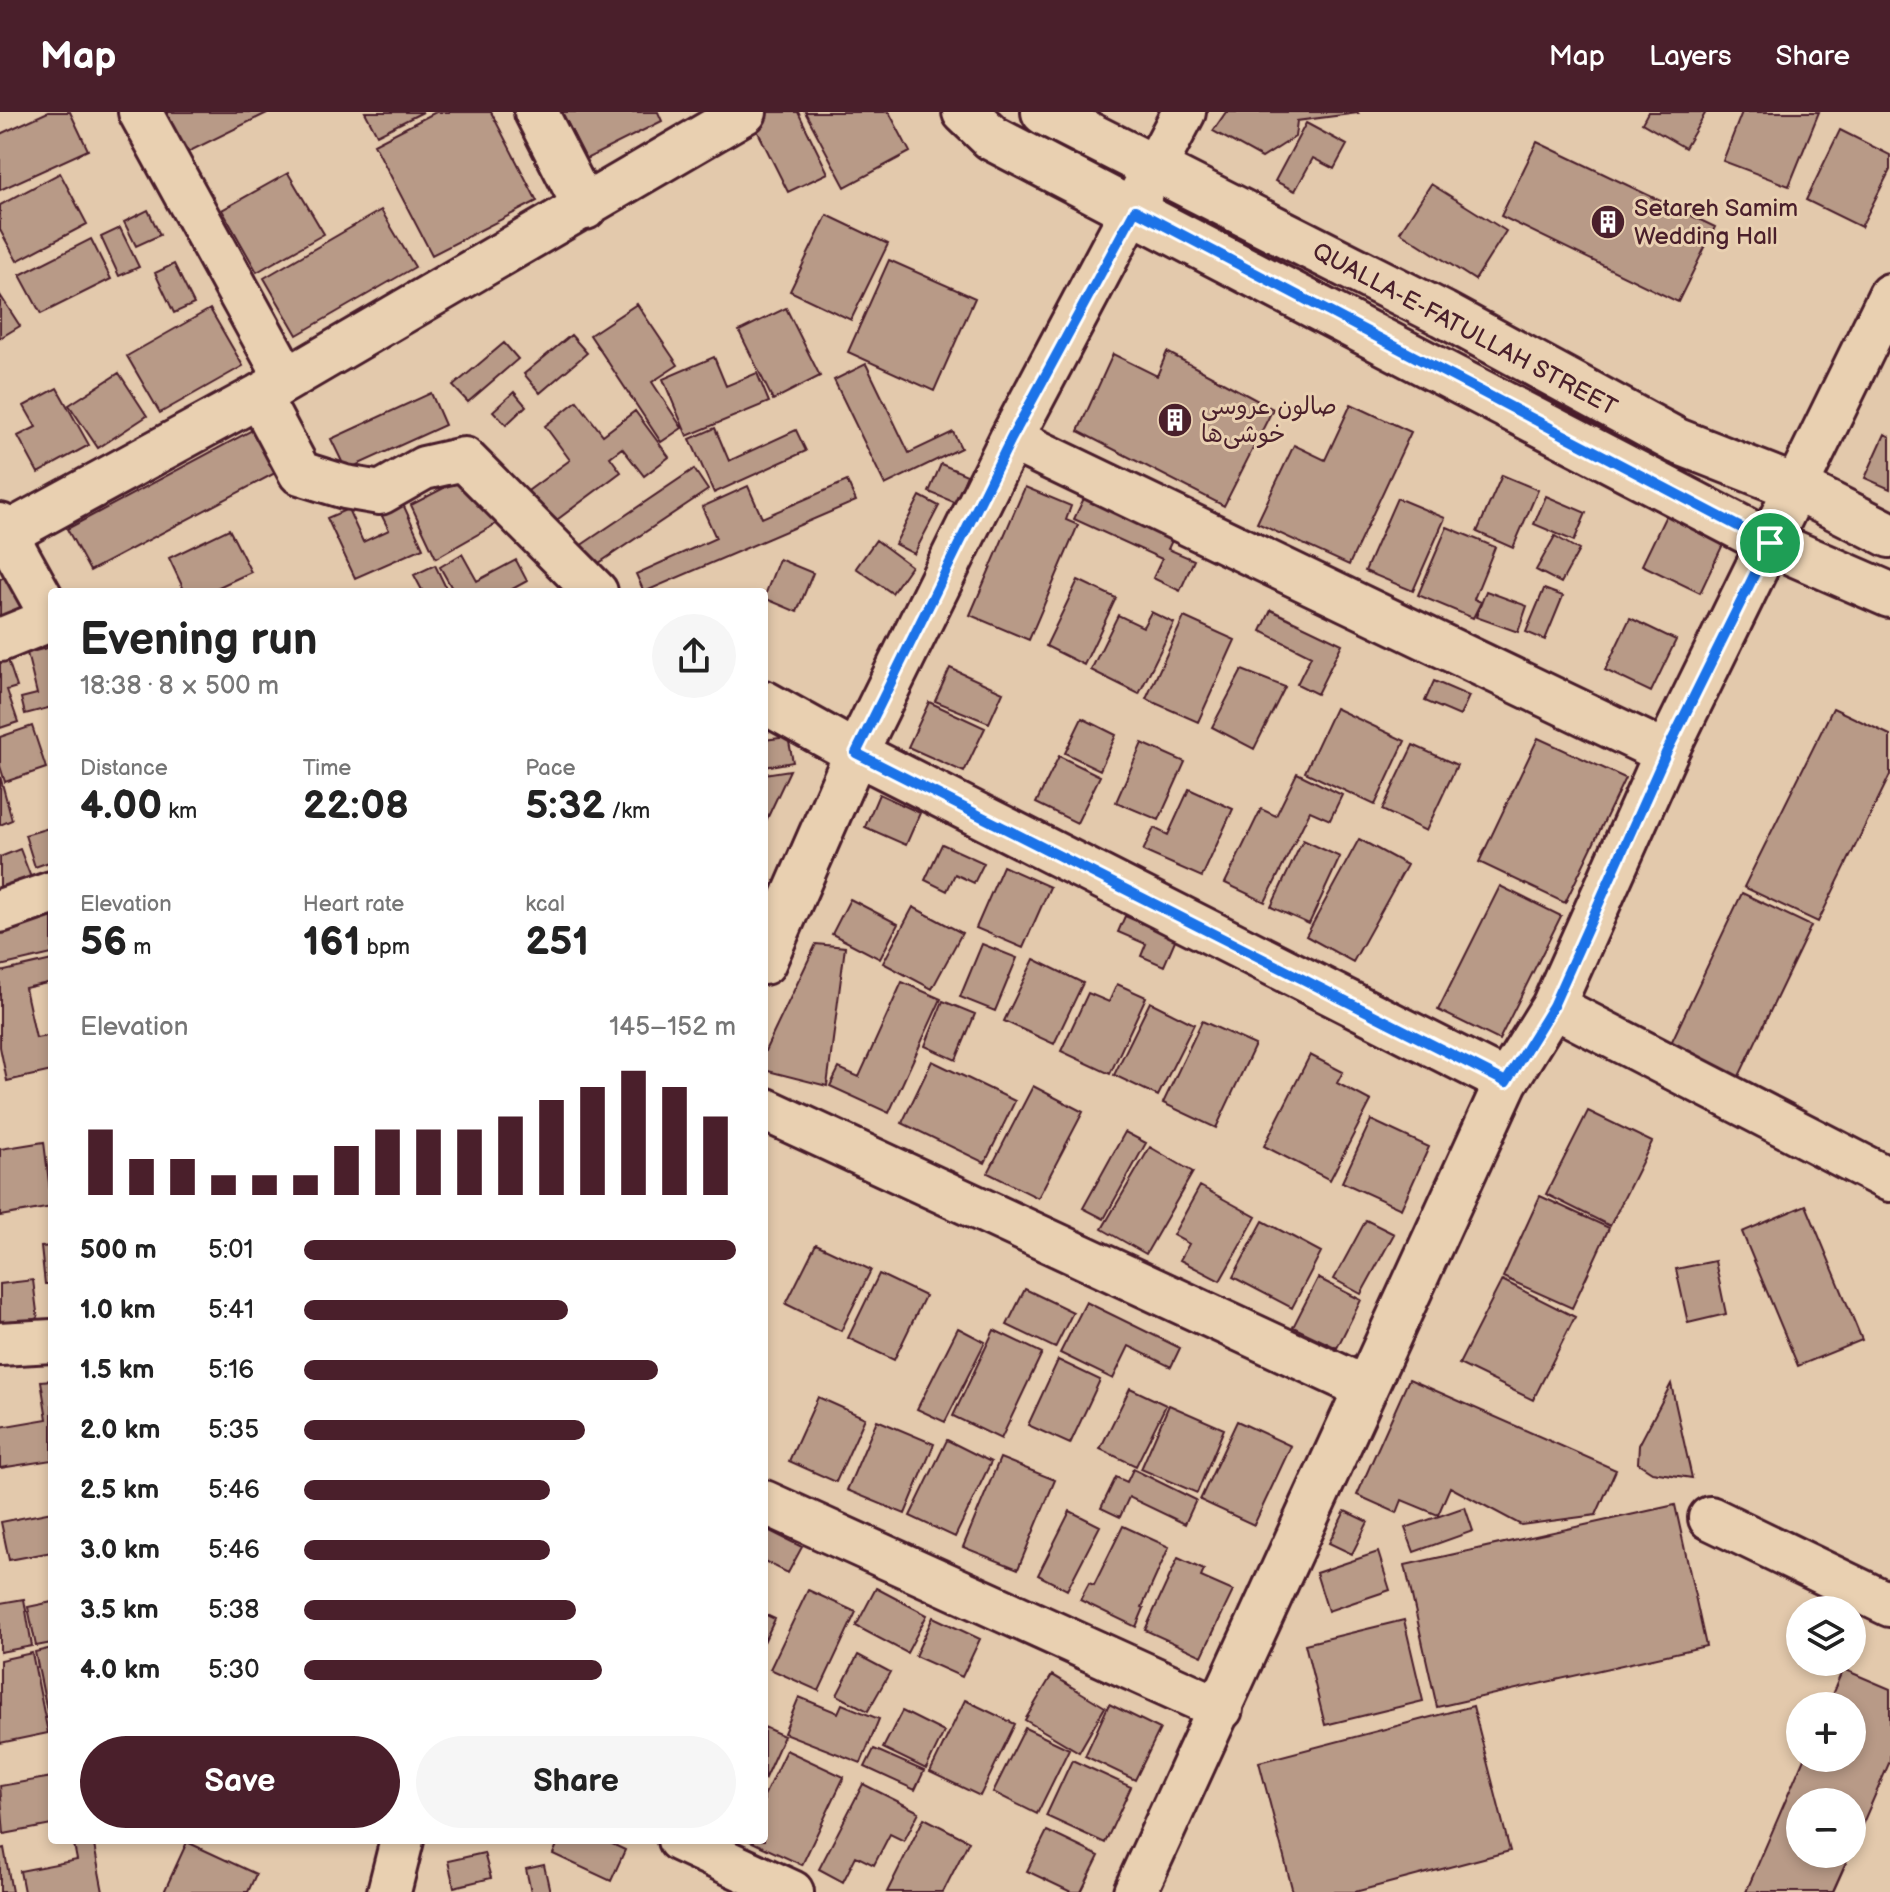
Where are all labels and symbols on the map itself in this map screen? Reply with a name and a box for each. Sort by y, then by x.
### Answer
place label: Setareh Samim Wedding Hall [1634,194,1798,251]
building icon: Setareh Samim Wedding Hall [1589,203,1627,241]
street label: QUALLA-E-FATULLAH STREET [1308,237,1622,422]
place label: صالون عروسی خوشی‌ها [1201,392,1337,449]
building icon: صالون عروسی خوشی‌ها [1156,401,1194,439]
pin [1736,509,1804,577]

